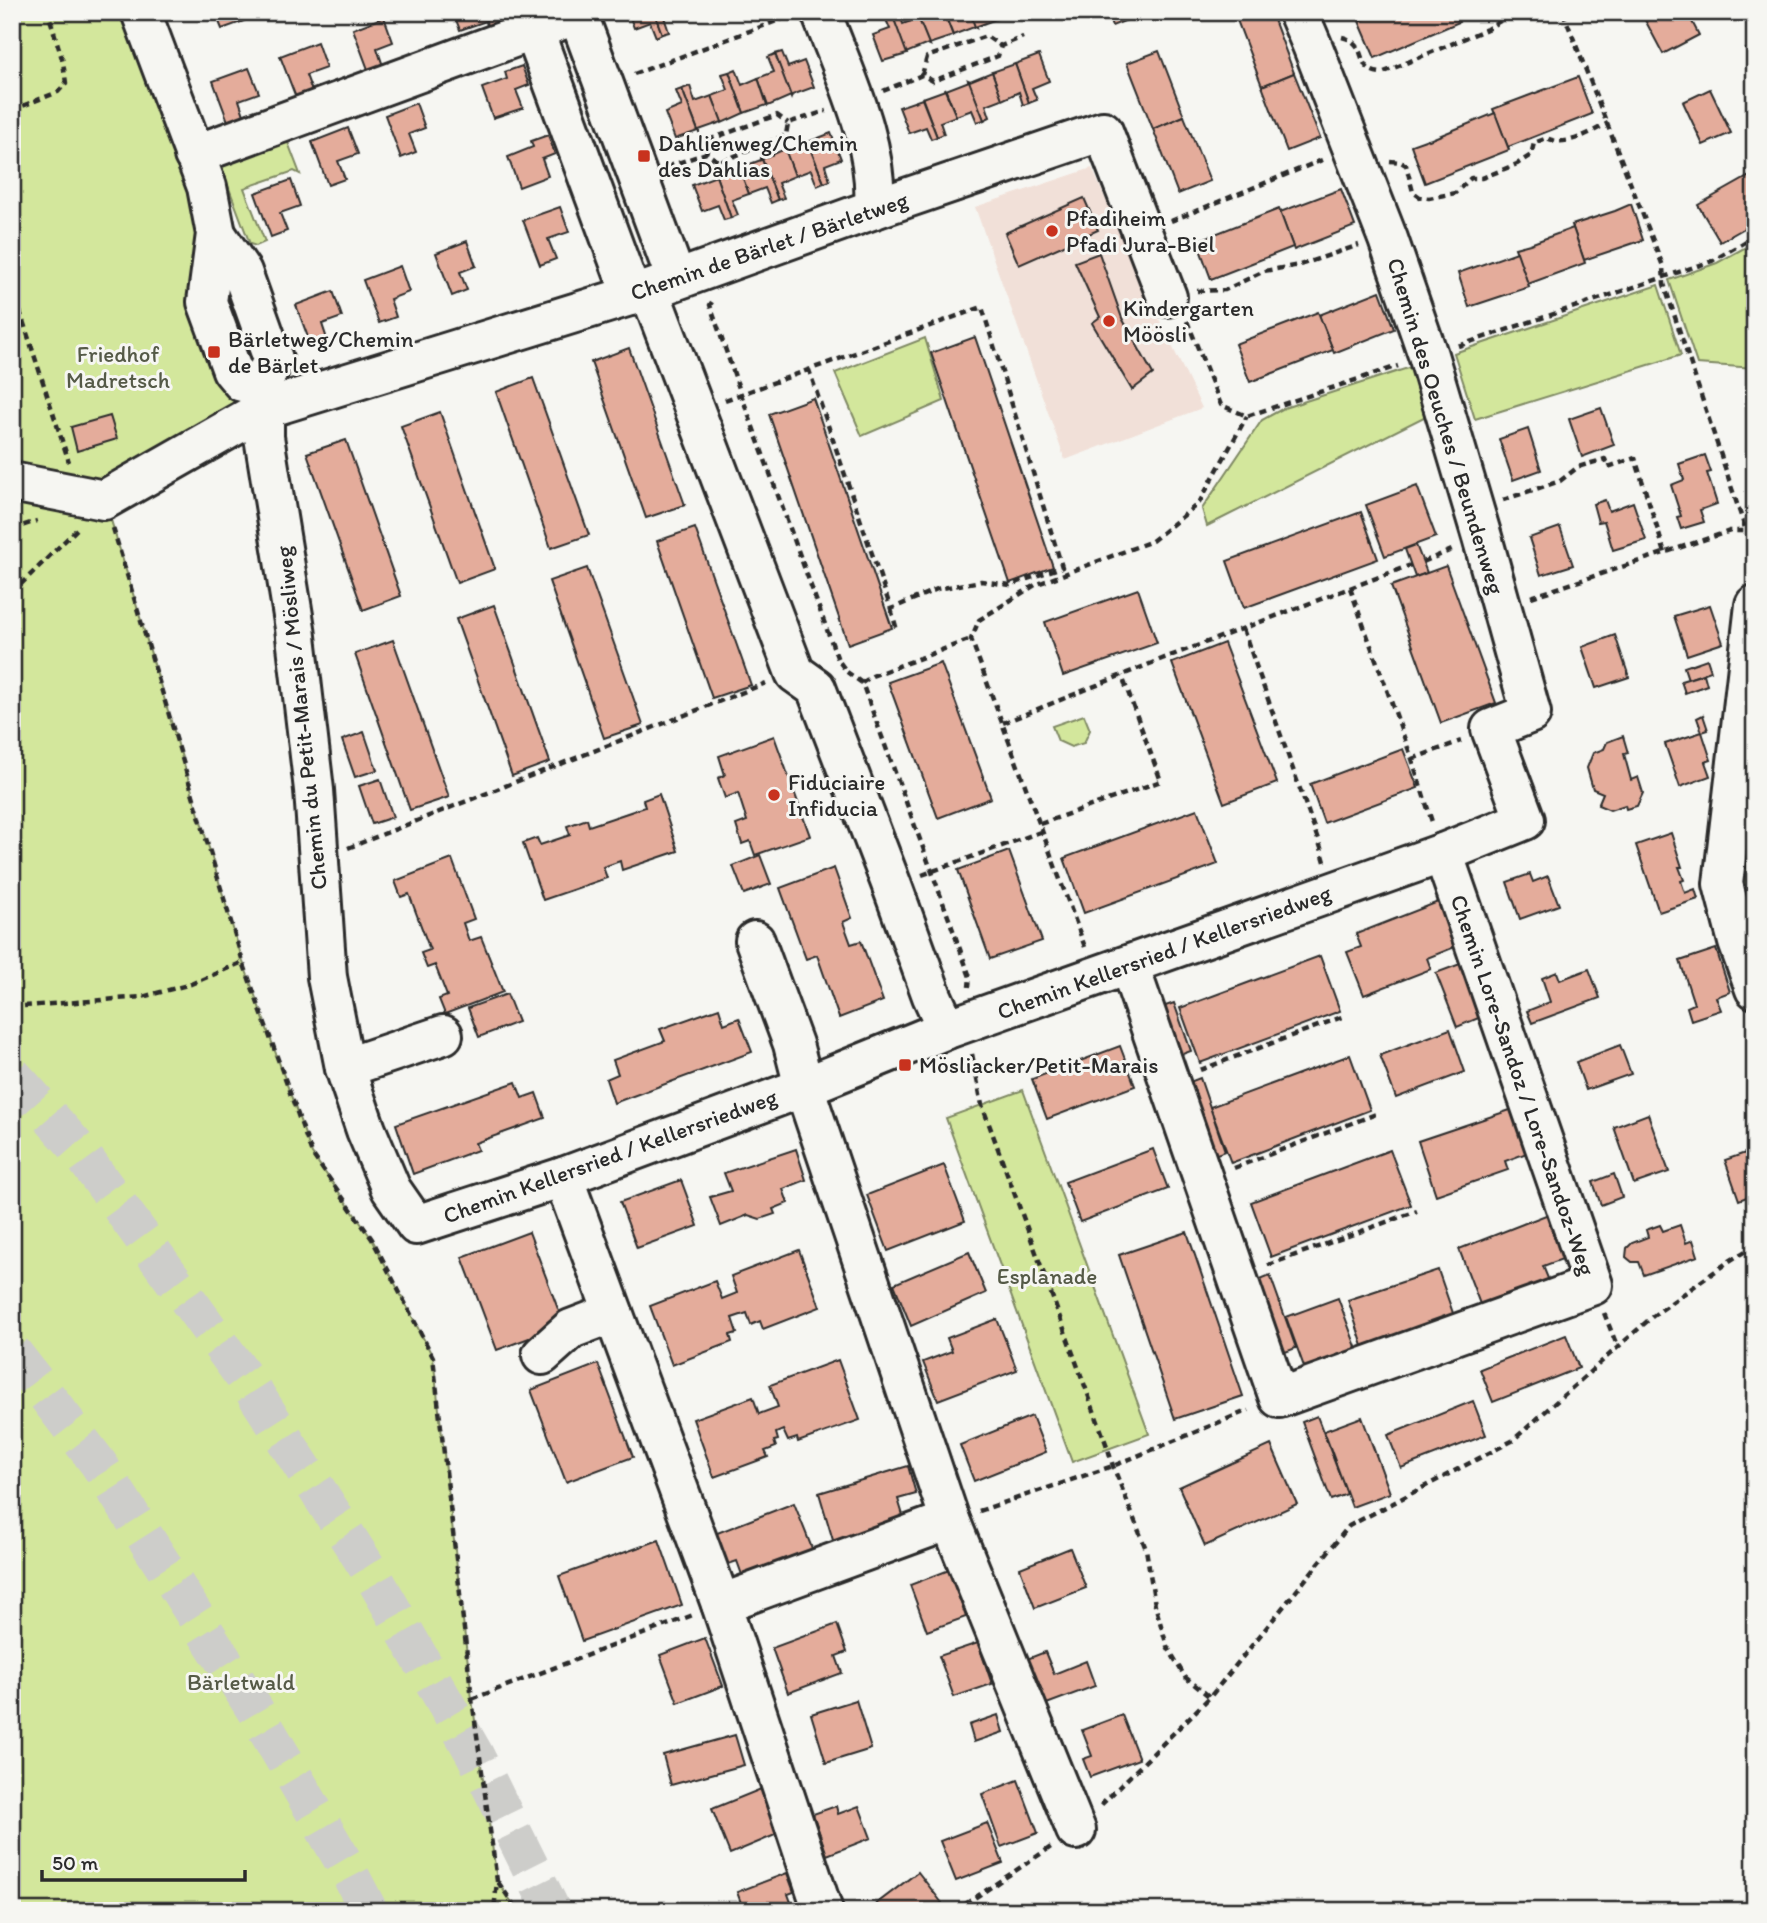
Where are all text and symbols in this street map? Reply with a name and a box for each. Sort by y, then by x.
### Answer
place label: Dahlienweg/Chemin des Dahlias [658,129,858,183]
marker: Dahlienweg/Chemin des Dahlias [636,148,652,164]
street label: Chemin de Bärlet / Bärletweg [627,185,912,307]
place label: Pfadiheim Pfadi Jura-Biel [1066,204,1215,258]
marker: Pfadiheim Pfadi Jura-Biel [1044,223,1060,239]
street label: Chemin des Oeuches / Beundenweg [1381,254,1511,598]
place label: Kindergarten Möösli [1123,294,1254,348]
marker: Kindergarten Möösli [1101,313,1117,329]
place label: Bärletweg/Chemin de Bärlet [228,325,414,379]
park label: Friedhof Madretsch [66,340,170,394]
marker: Bärletweg/Chemin de Bärlet [206,344,222,360]
street label: Chemin du Petit-Marais / Mösliweg [269,544,333,891]
place label: Fiduciaire Infiducia [788,768,885,822]
marker: Fiduciaire Infiducia [766,787,782,803]
street label: Chemin Kellersried / Kellersriedweg [993,878,1335,1026]
street label: Chemin Lore-Sandoz / Lore-Sandoz-Weg [1445,891,1602,1279]
place label: Mösliacker/Petit-Marais [919,1051,1158,1079]
marker: Mösliacker/Petit-Marais [897,1057,913,1073]
street label: Chemin Kellersried / Kellersriedweg [439,1082,781,1230]
park label: Esplanade [997,1262,1097,1290]
park label: Bärletwald [187,1668,296,1696]
scale bar [42,1839,245,1883]
text: 50 m [52,1850,99,1875]

